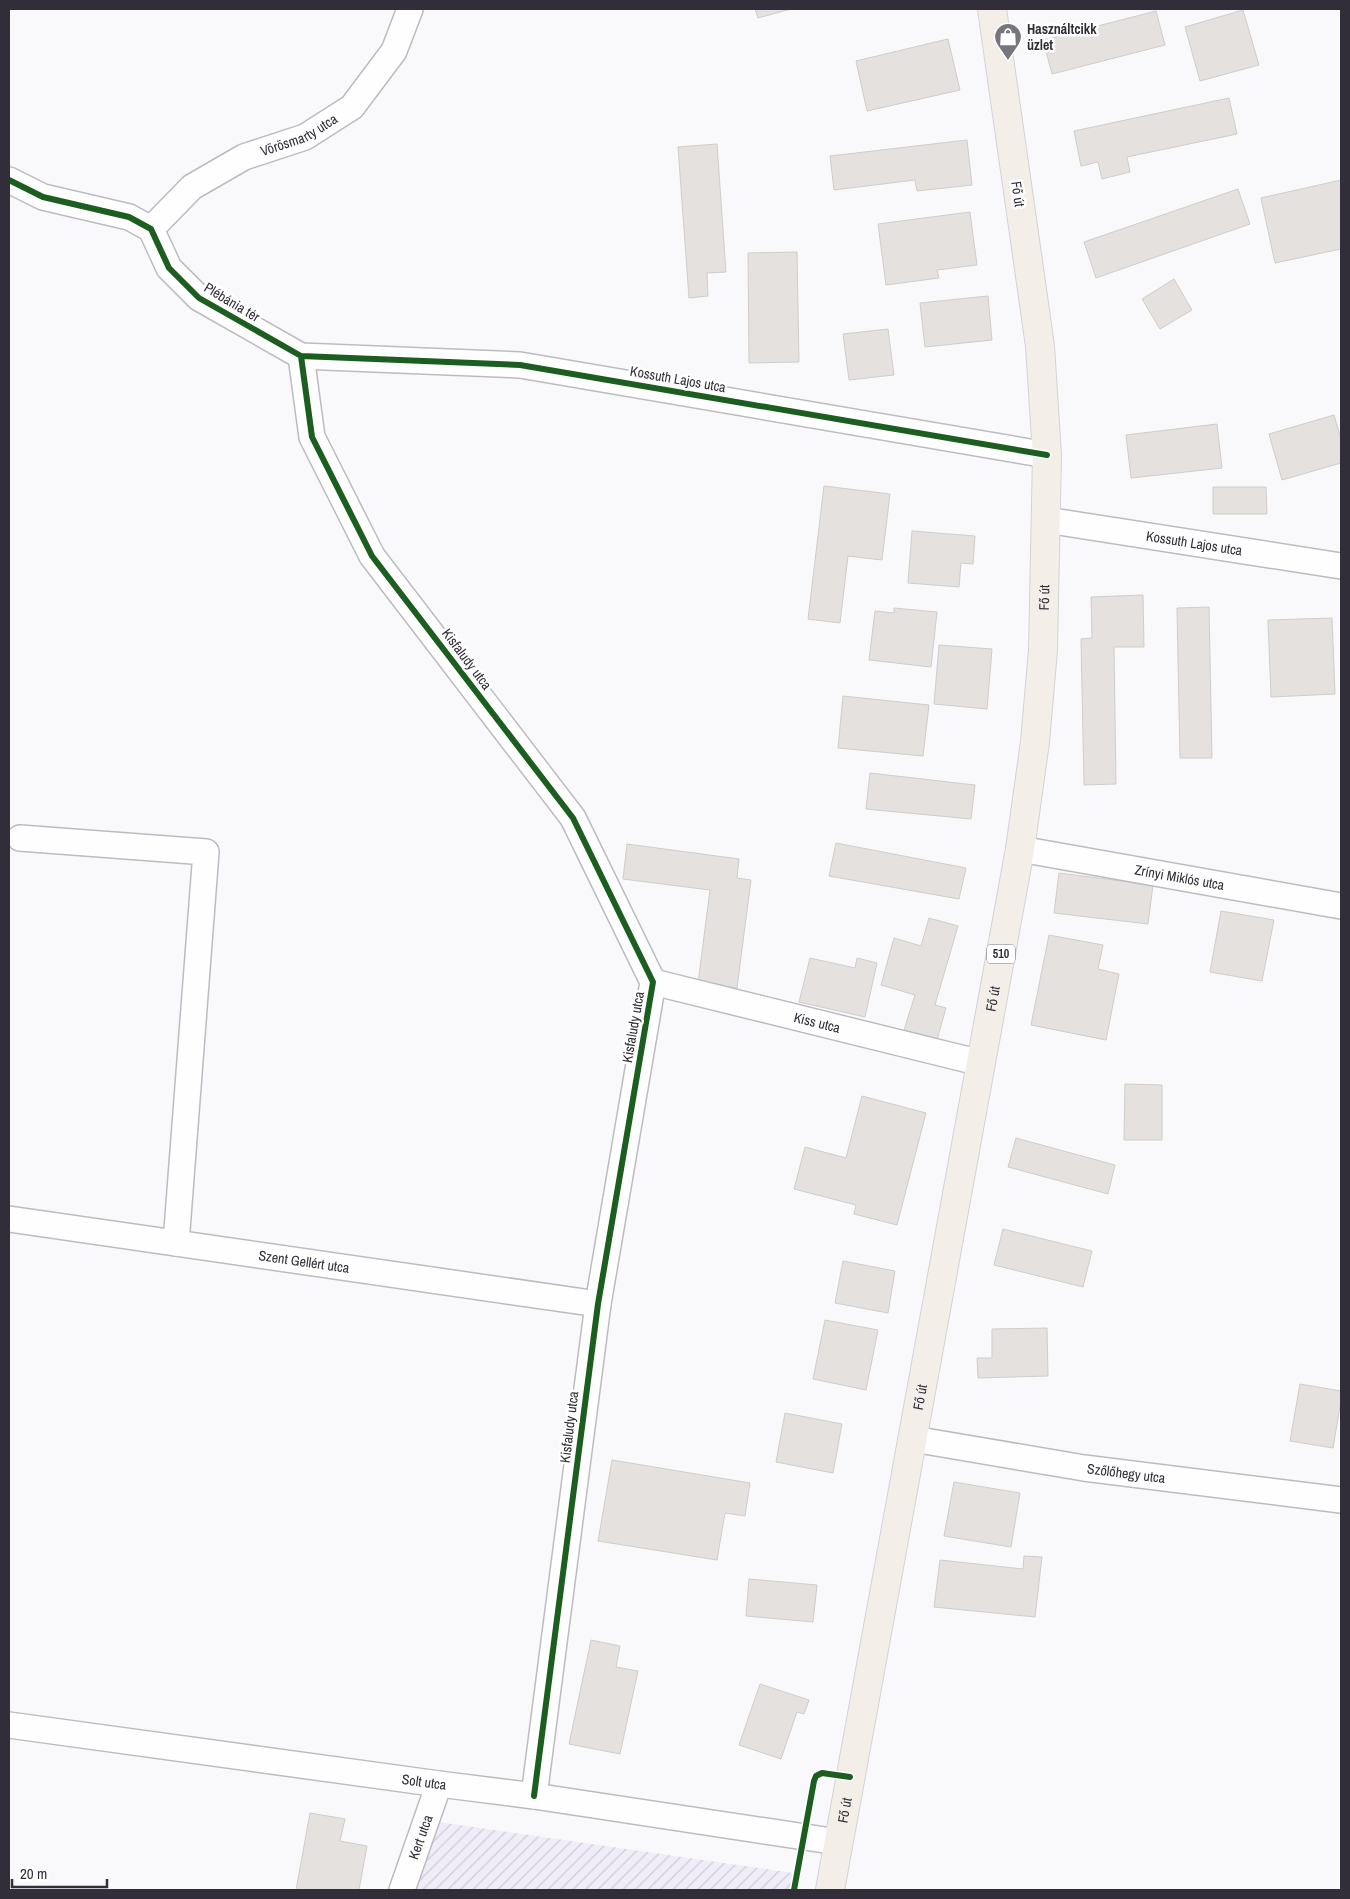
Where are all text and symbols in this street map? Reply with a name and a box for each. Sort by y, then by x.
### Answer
place label: Használtcikk üzlet [1027,20,1097,54]
shop icon: Használtcikk üzlet [993,22,1023,61]
street label: Vörösmarty utca [258,109,341,160]
street label: Fő út [1007,180,1029,208]
street label: Plébánia tér [201,278,263,326]
street label: Kossuth Lajos utca [629,362,728,396]
street label: Kossuth Lajos utca [1145,527,1244,560]
street label: Fő út [1035,585,1053,611]
street label: Kisfaludy utca [438,625,496,694]
street label: Zrínyi Miklós utca [1133,861,1226,894]
road number: 510 [987,944,1015,964]
street label: Fő út [982,984,1004,1013]
street label: Kisfaludy utca [618,989,648,1064]
street label: Kiss utca [792,1008,843,1037]
street label: Szent Gellért utca [257,1246,351,1277]
street label: Fő út [909,1383,931,1411]
street label: Kisfaludy utca [556,1390,582,1464]
street label: Szőlőhegy utca [1086,1459,1167,1487]
street label: Solt utca [401,1770,448,1794]
street label: Fő út [833,1796,856,1825]
street label: Kert utca [404,1812,437,1862]
scale bar [12,1856,108,1888]
text: 20 m [20,1863,47,1884]

